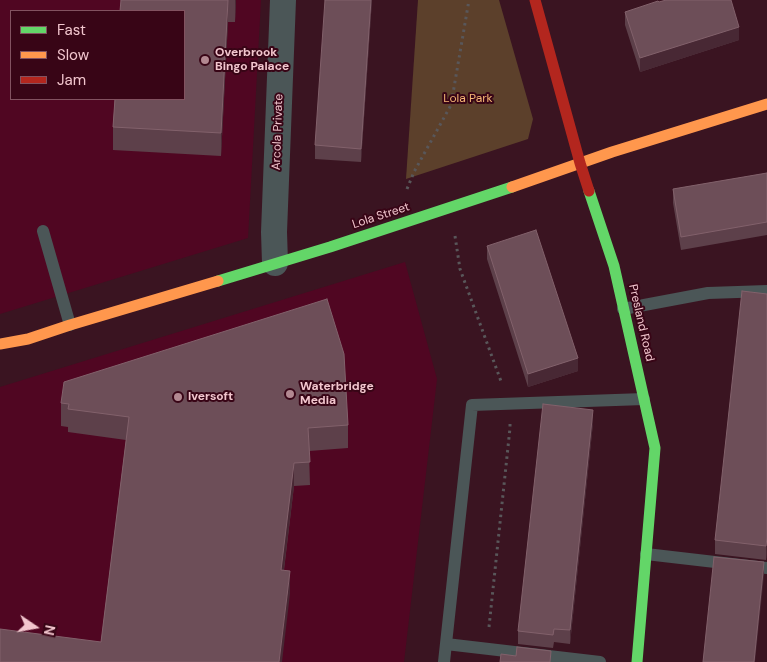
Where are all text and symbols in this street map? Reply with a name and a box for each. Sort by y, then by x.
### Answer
legend [10,10,185,100]
text: Fast [57,20,86,40]
text: Slow [57,45,89,65]
place label: Overbrook Bingo Palace [215,46,289,74]
marker: Overbrook Bingo Palace [199,54,211,66]
text: Jam [57,70,86,90]
park label: Lola Park [443,92,493,106]
street label: Arcola Private [269,93,287,171]
street label: Lola Street [350,200,412,232]
street label: Presland Road [625,283,657,363]
place label: Waterbridge Media [300,380,374,408]
marker: Waterbridge Media [284,388,296,400]
place label: Iversoft [188,390,233,404]
marker: Iversoft [172,391,184,403]
north arrow [10,602,60,652]
text: N [40,623,60,637]

